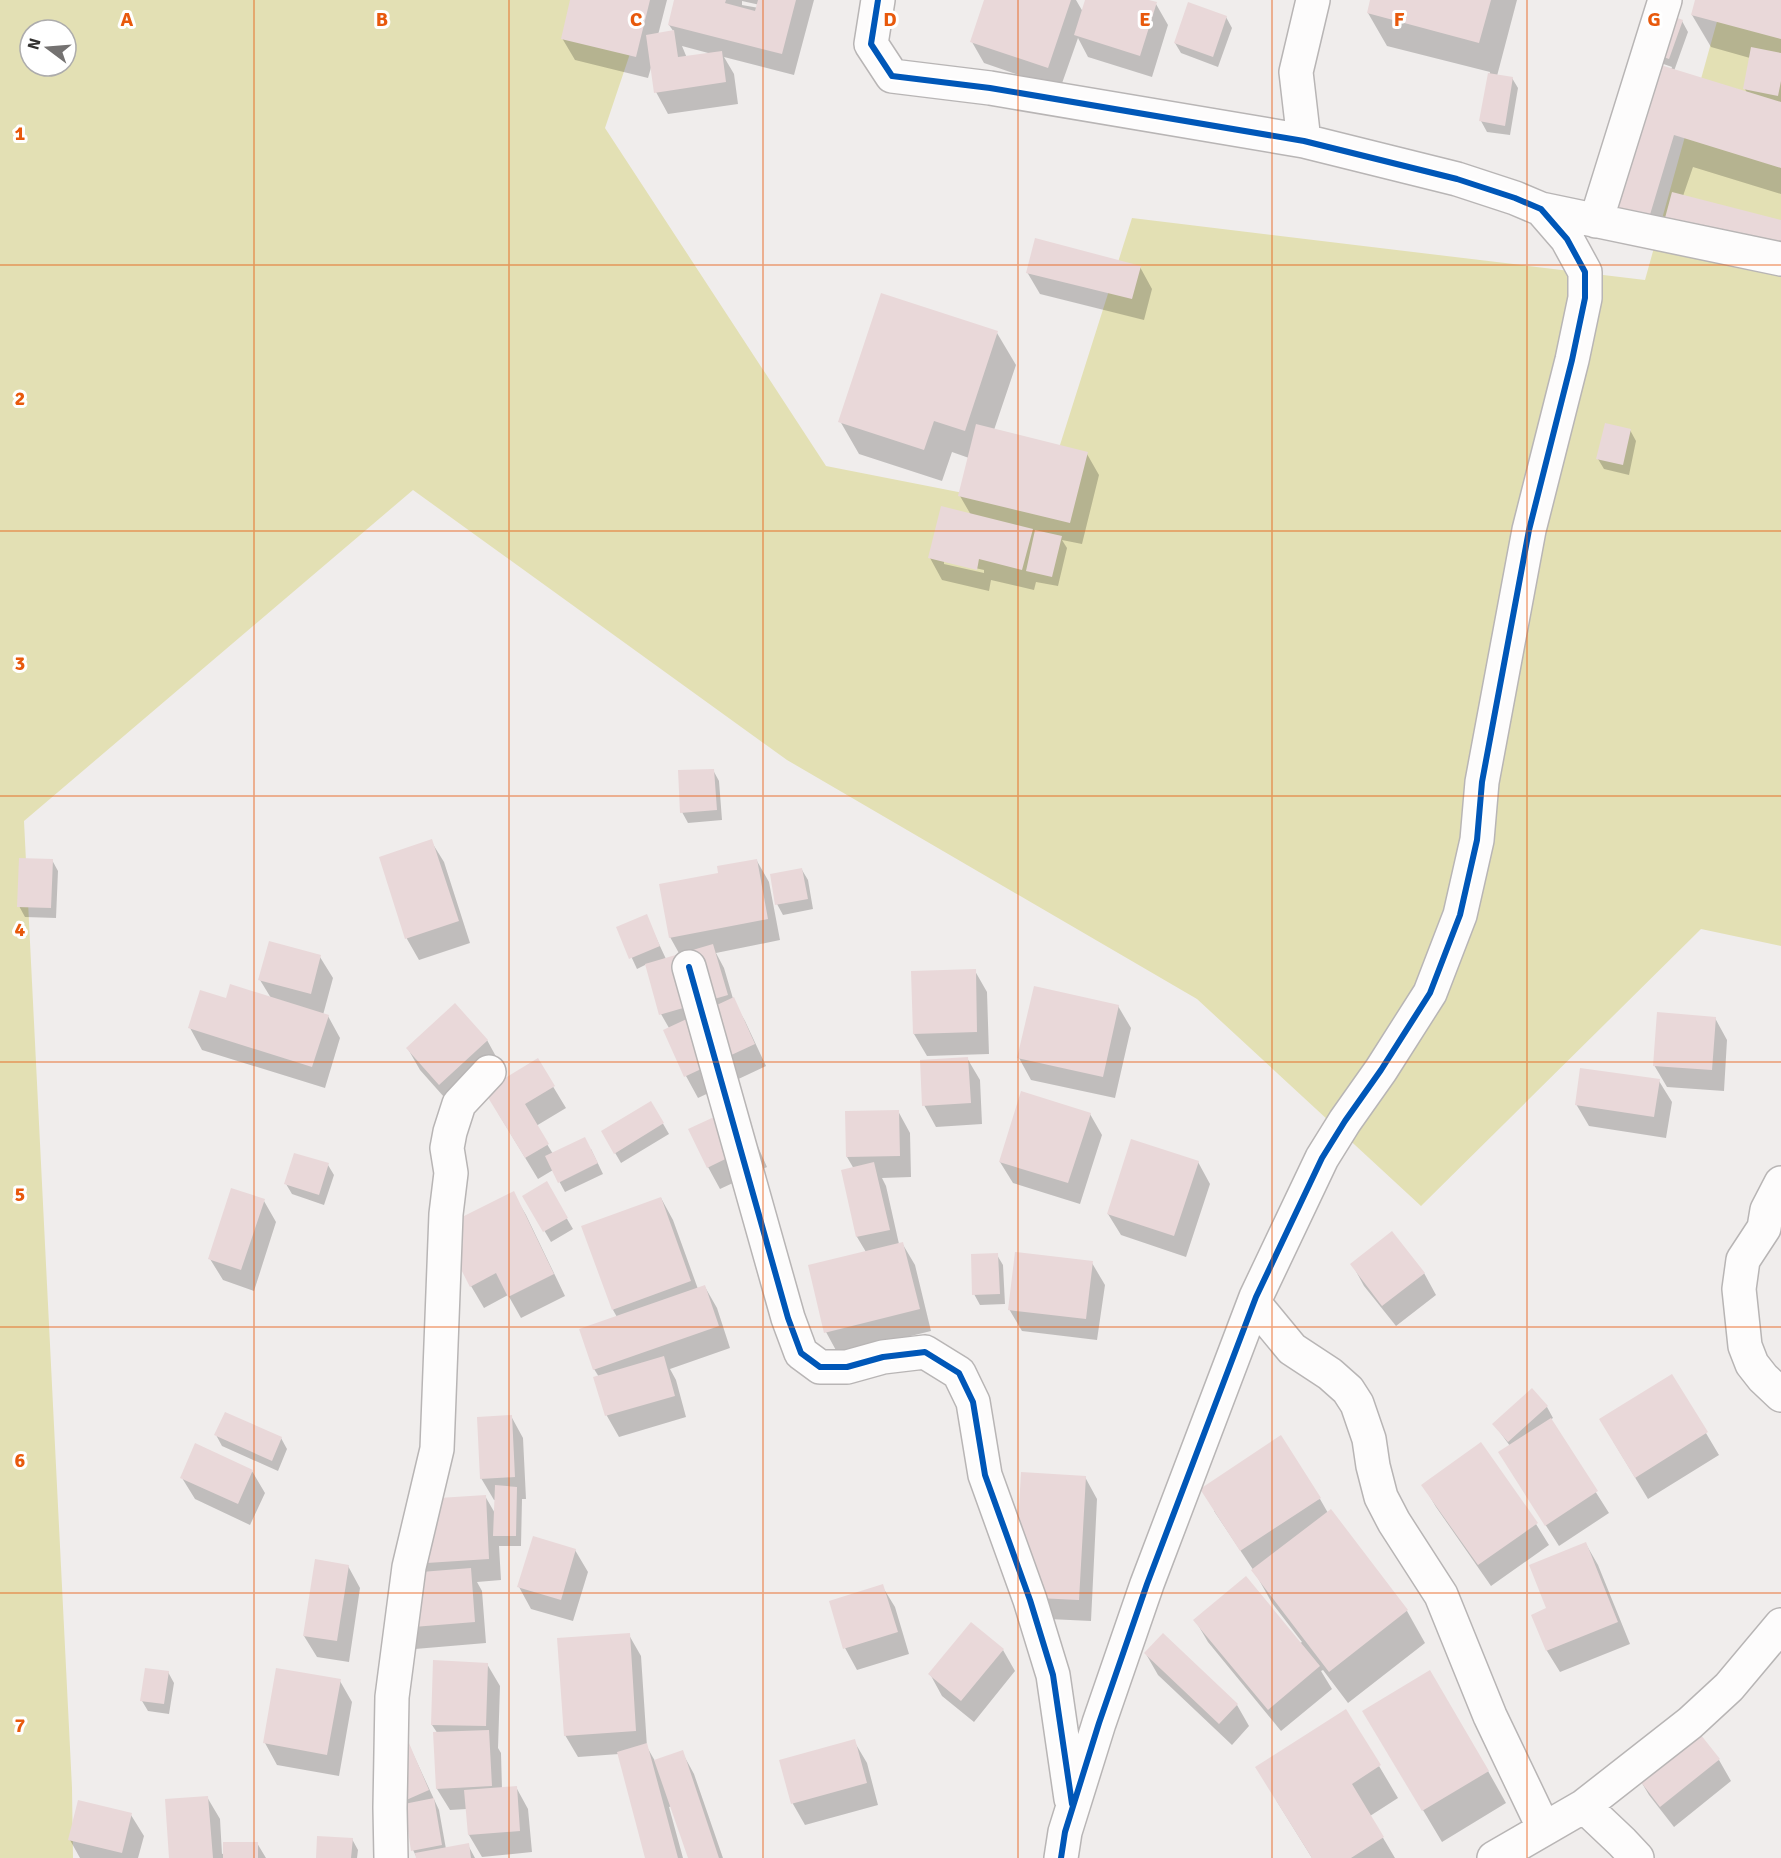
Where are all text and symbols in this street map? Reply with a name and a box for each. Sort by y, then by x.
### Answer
text: A [121,7,134,32]
text: B [376,7,388,32]
text: C [630,7,642,32]
text: D [883,7,897,32]
text: E [1139,7,1151,32]
text: F [1394,7,1405,32]
text: G [1647,7,1661,32]
north arrow [18,18,78,78]
text: N [23,36,46,52]
text: 1 [15,121,26,146]
text: 2 [15,386,25,411]
text: 3 [15,651,25,676]
text: 4 [15,917,26,942]
text: 5 [15,1182,25,1207]
text: 6 [15,1448,26,1473]
text: 7 [15,1713,26,1738]

